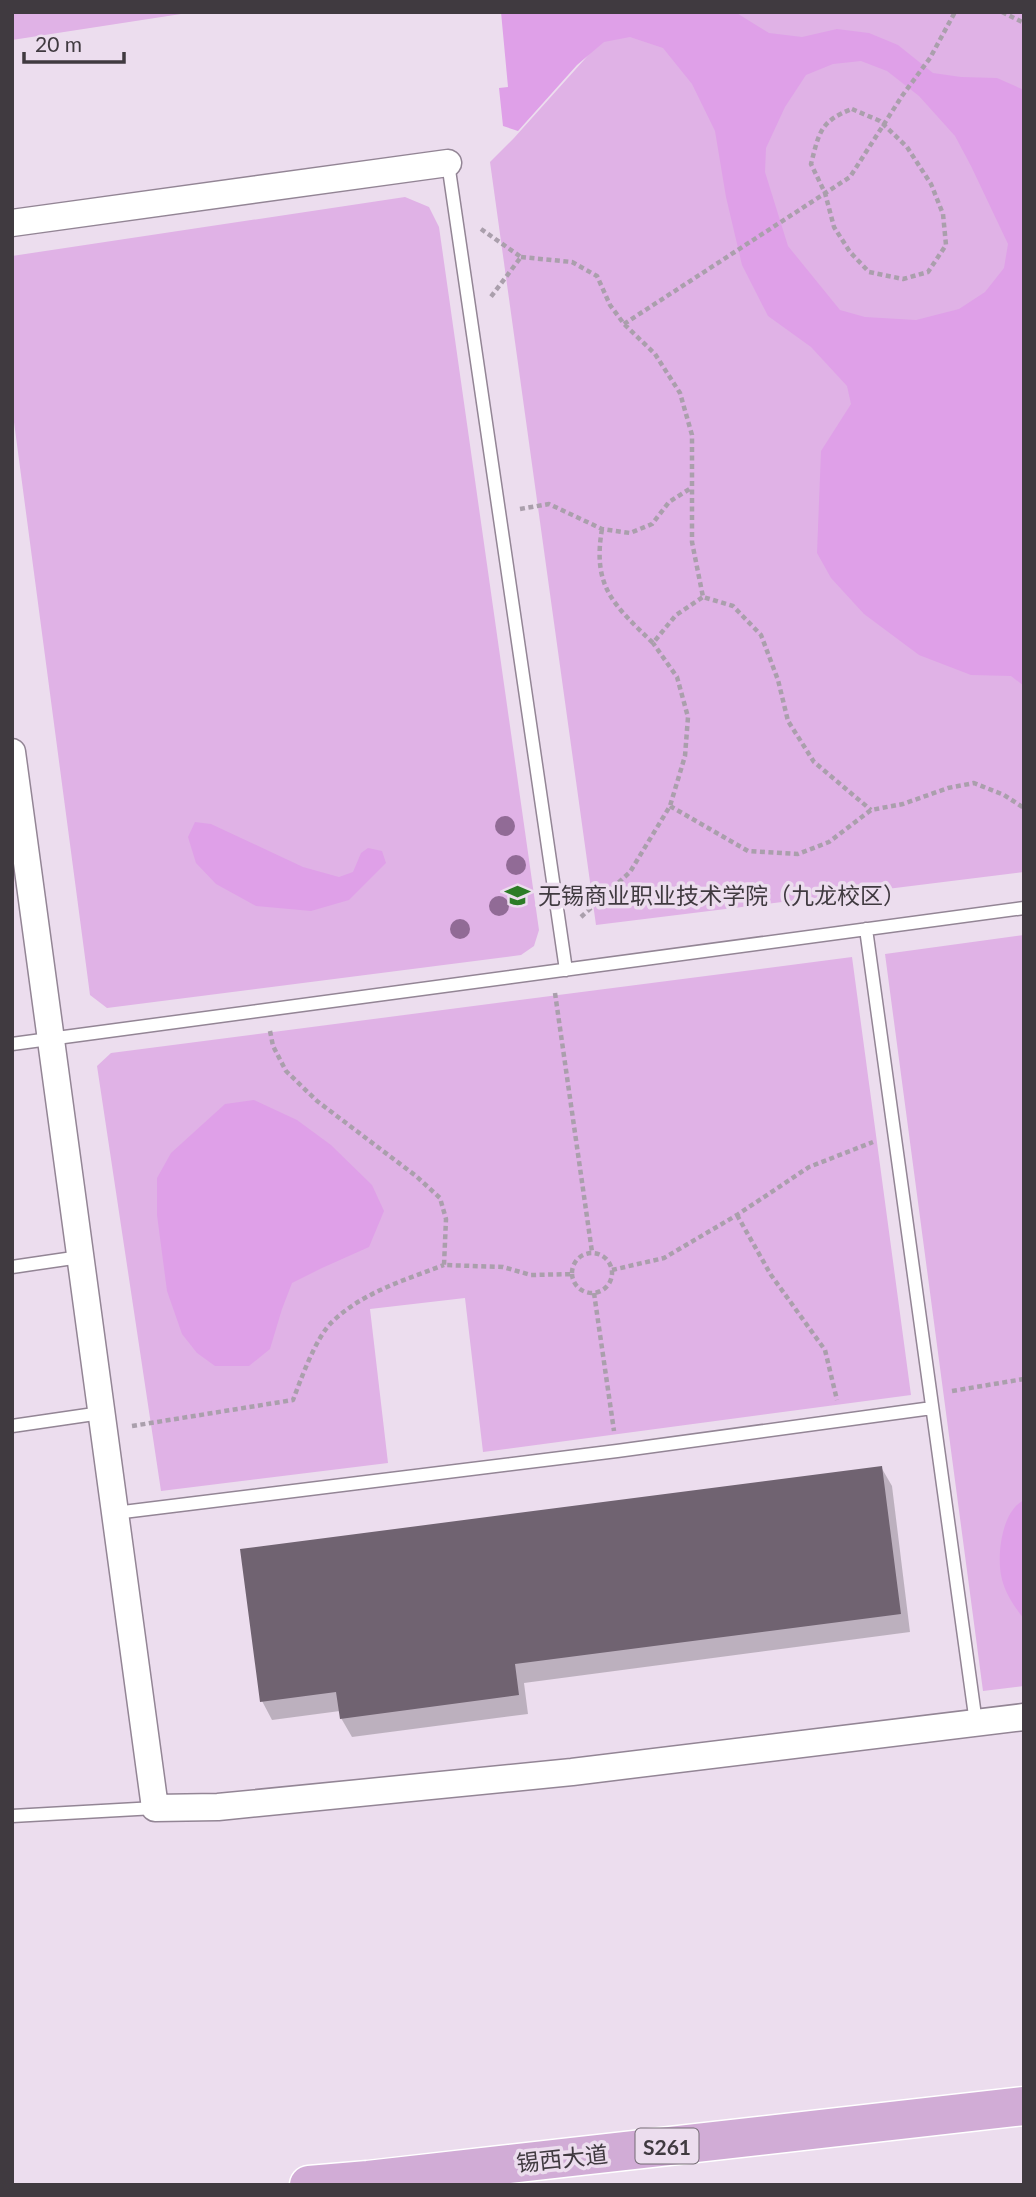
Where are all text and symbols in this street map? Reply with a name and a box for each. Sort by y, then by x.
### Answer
scale bar [24,21,124,65]
text: 20 m [35,31,82,56]
school or university icon: 无锡商业职业技术学院（九龙校区） [504,881,532,909]
place label: 无锡商业职业技术学院（九龙校区） [538,881,906,909]
road number: S261 [636,2128,698,2164]
street label: 锡西大道 [515,2139,609,2177]

